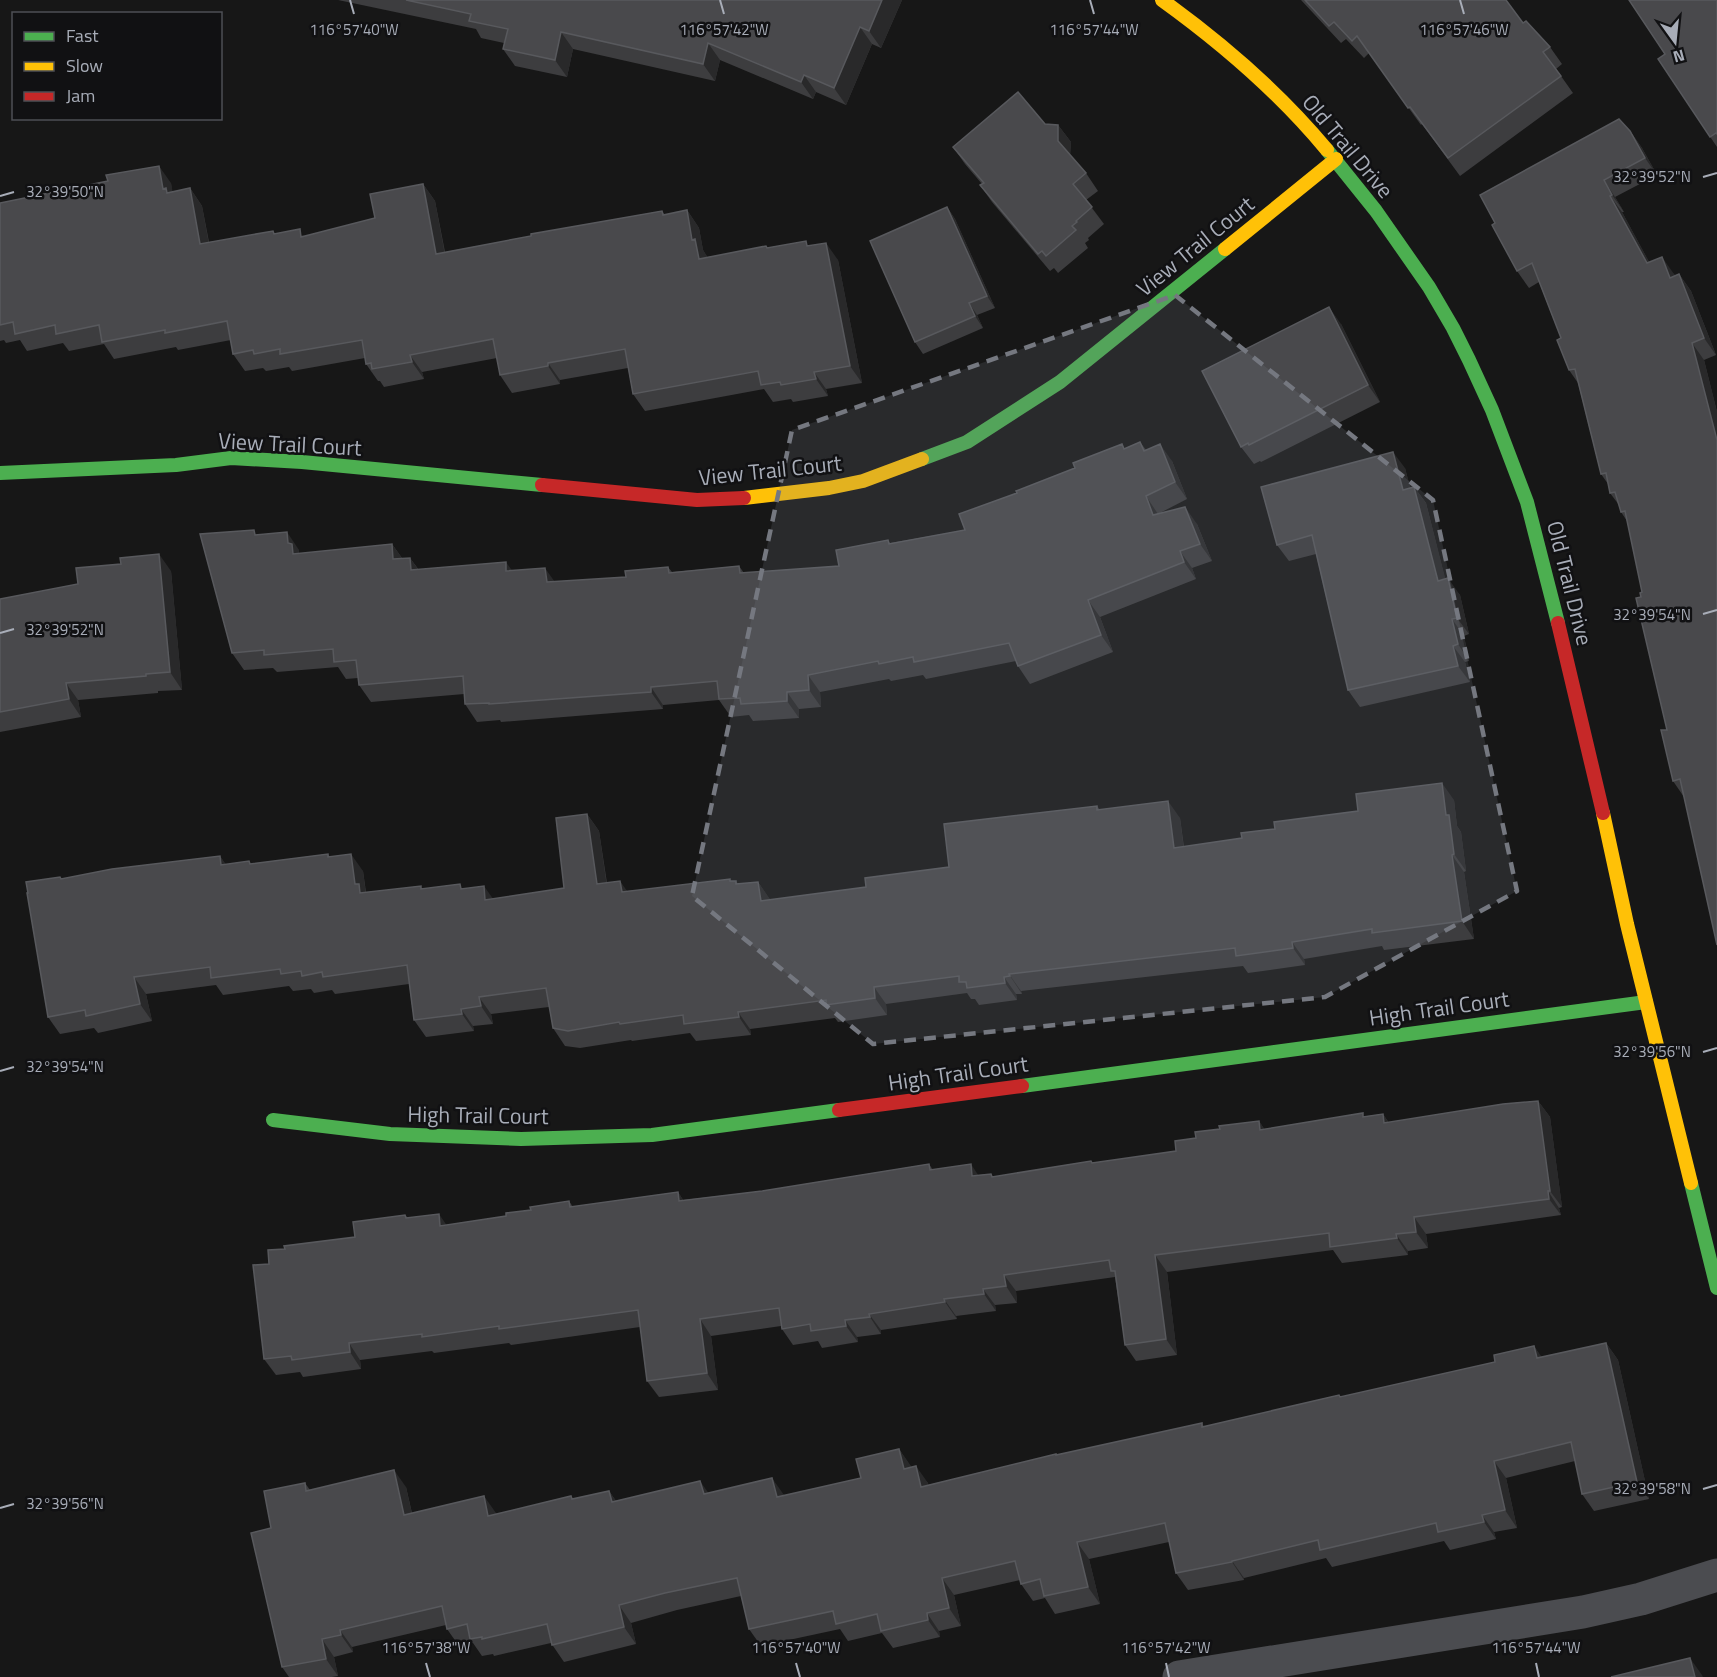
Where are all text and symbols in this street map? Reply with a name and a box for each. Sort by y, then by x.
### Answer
legend [12,12,222,120]
north arrow [1645,12,1705,72]
text: 116°57'40"W [309,18,399,41]
text: 116°57'42"W [679,18,769,41]
text: 116°57'44"W [1049,18,1139,41]
text: 116°57'46"W [1419,18,1509,41]
text: Fast [66,22,99,49]
text: N [1670,43,1687,70]
text: Slow [66,52,103,79]
text: Jam [66,82,95,109]
street label: Old Trail Drive [1294,86,1402,206]
text: 32°39'52"N [1613,165,1691,188]
text: 32°39'50"N [26,180,104,203]
street label: View Trail Court [1128,187,1262,304]
street label: View Trail Court [217,423,363,465]
street label: View Trail Court [697,446,843,494]
street label: Old Trail Drive [1538,517,1602,649]
text: 32°39'54"N [1613,603,1691,626]
text: 32°39'52"N [26,618,104,641]
street label: High Trail Court [1367,981,1511,1035]
text: 32°39'56"N [1613,1040,1691,1063]
street label: High Trail Court [886,1046,1030,1100]
text: 32°39'54"N [26,1055,104,1078]
street label: High Trail Court [407,1097,549,1133]
text: 32°39'58"N [1613,1477,1691,1500]
text: 32°39'56"N [26,1492,104,1515]
text: 116°57'38"W [381,1636,471,1659]
text: 116°57'40"W [751,1636,841,1659]
text: 116°57'42"W [1121,1636,1211,1659]
text: 116°57'44"W [1491,1636,1581,1659]

